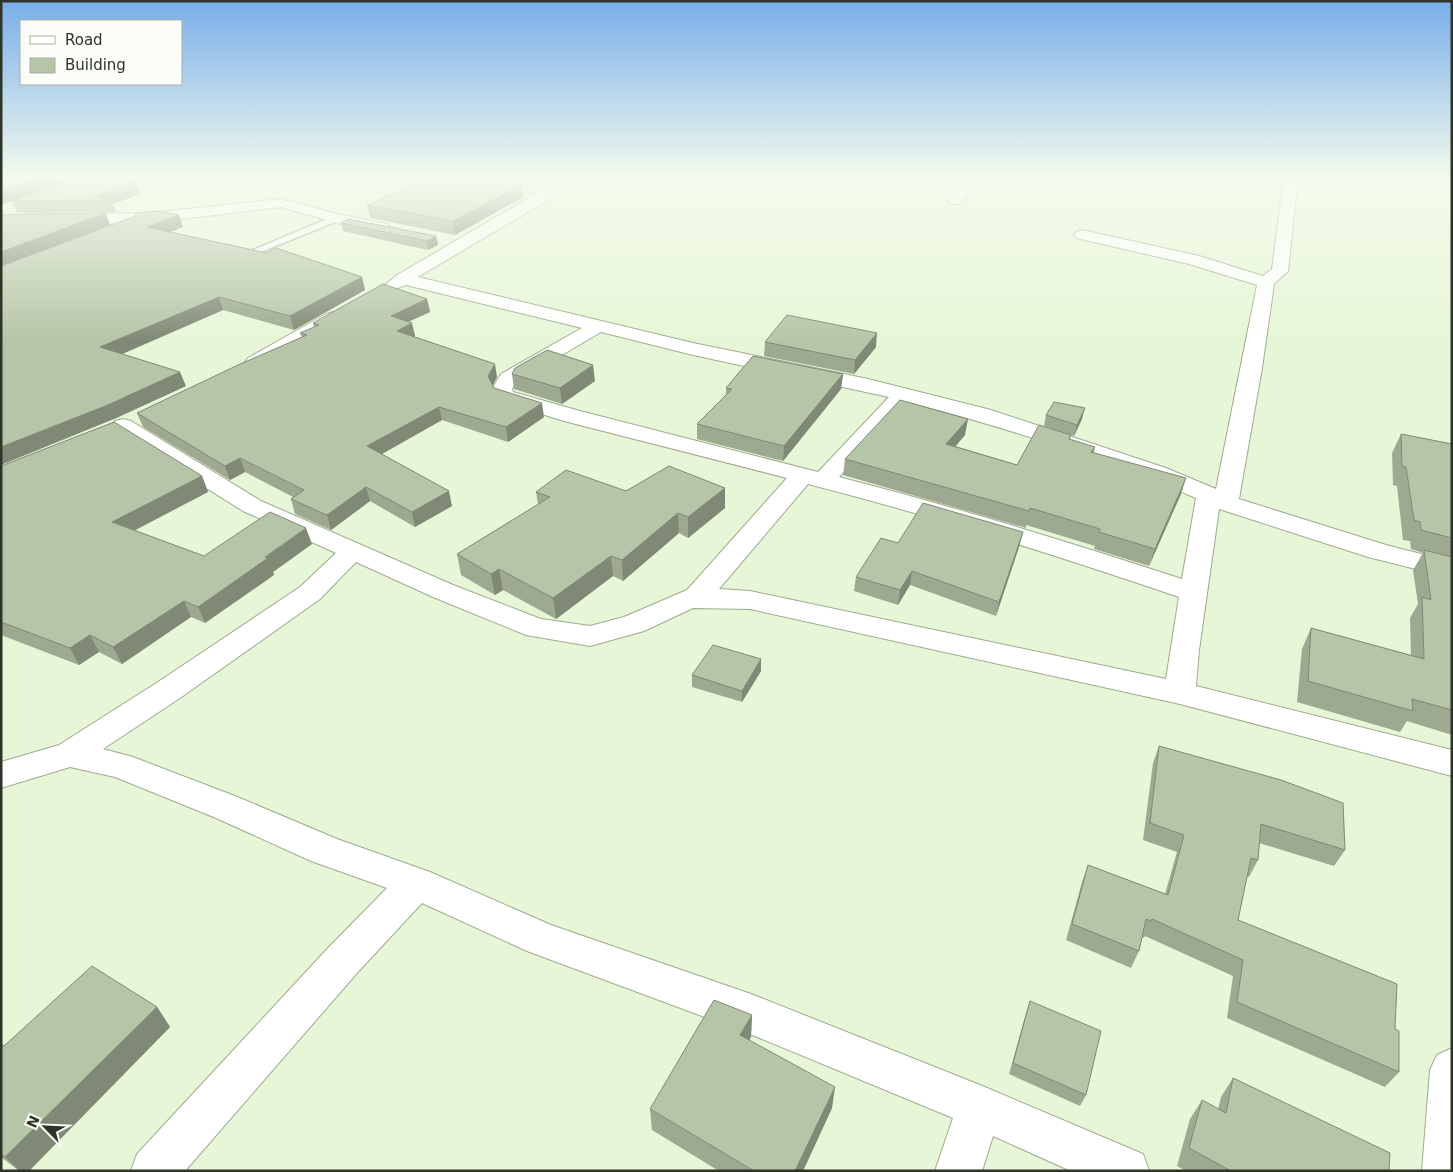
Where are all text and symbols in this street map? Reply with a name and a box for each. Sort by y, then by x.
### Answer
legend [20,20,182,85]
text: Road [65,31,103,49]
text: Building [65,56,126,74]
north arrow [20,1102,70,1152]
text: N [23,1113,43,1130]

